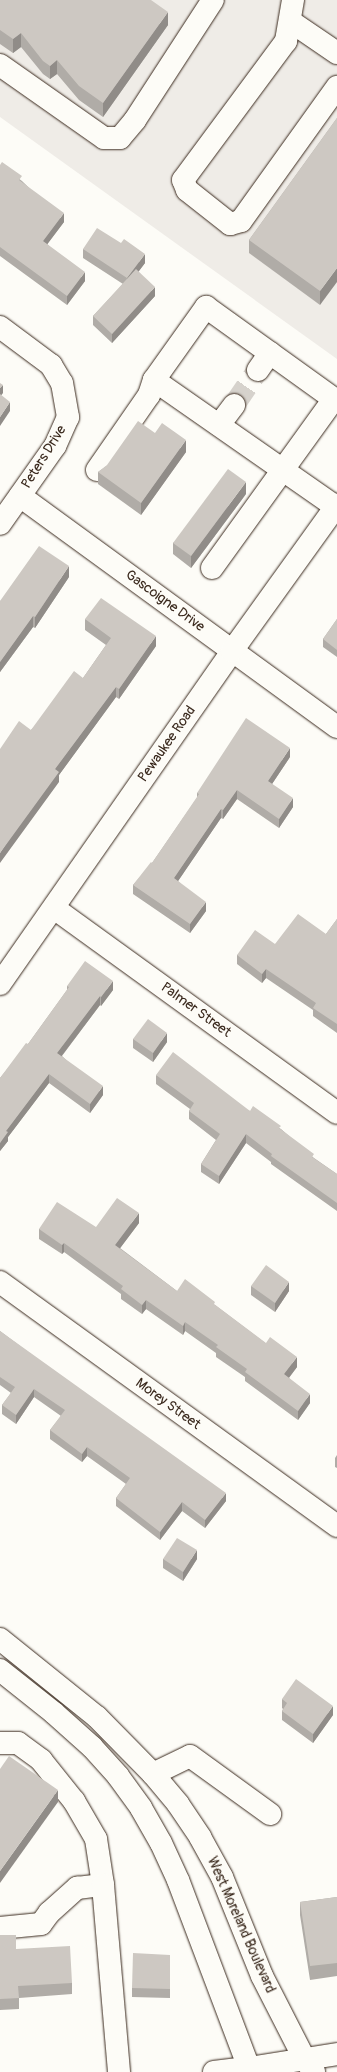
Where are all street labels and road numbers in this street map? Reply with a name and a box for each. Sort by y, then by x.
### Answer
street label: Peters Drive [18,422,70,492]
street label: Gascoigne Drive [122,567,208,635]
street label: Pewaukee Road [135,703,199,785]
street label: Palmer Street [158,979,234,1041]
street label: Morey Street [132,1375,204,1433]
street label: West Moreland Boulevard [203,1854,279,1996]

